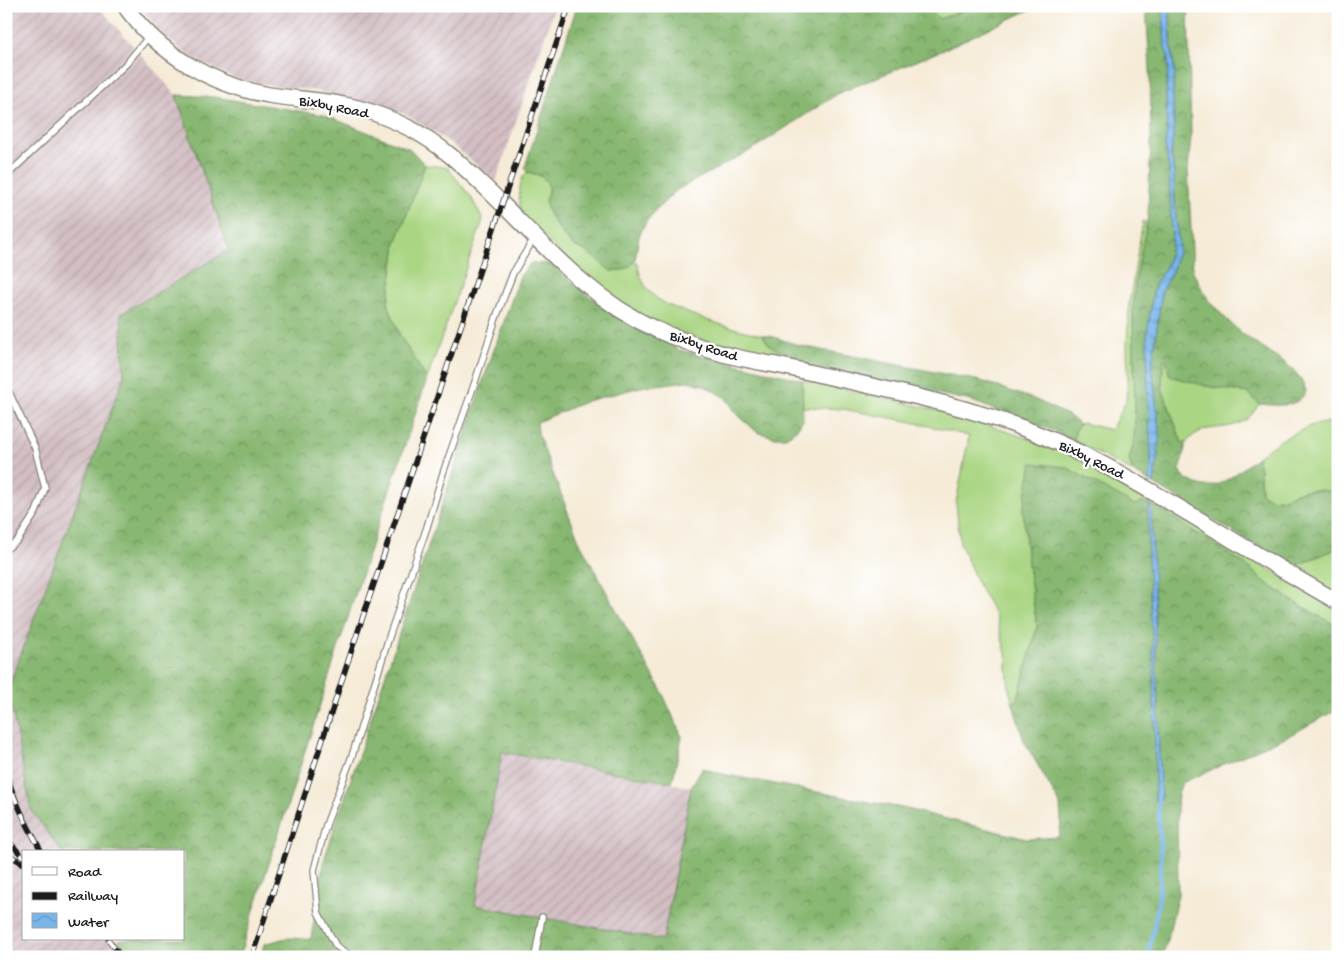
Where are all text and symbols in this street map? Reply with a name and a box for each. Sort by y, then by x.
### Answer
street label: Bixby Road [296,92,371,124]
street label: Bixby Road [666,327,741,367]
street label: Bixby Road [1055,437,1128,485]
legend [22,850,185,940]
text: Road [68,864,102,882]
text: Railway [68,888,119,906]
text: Water [68,914,110,932]

